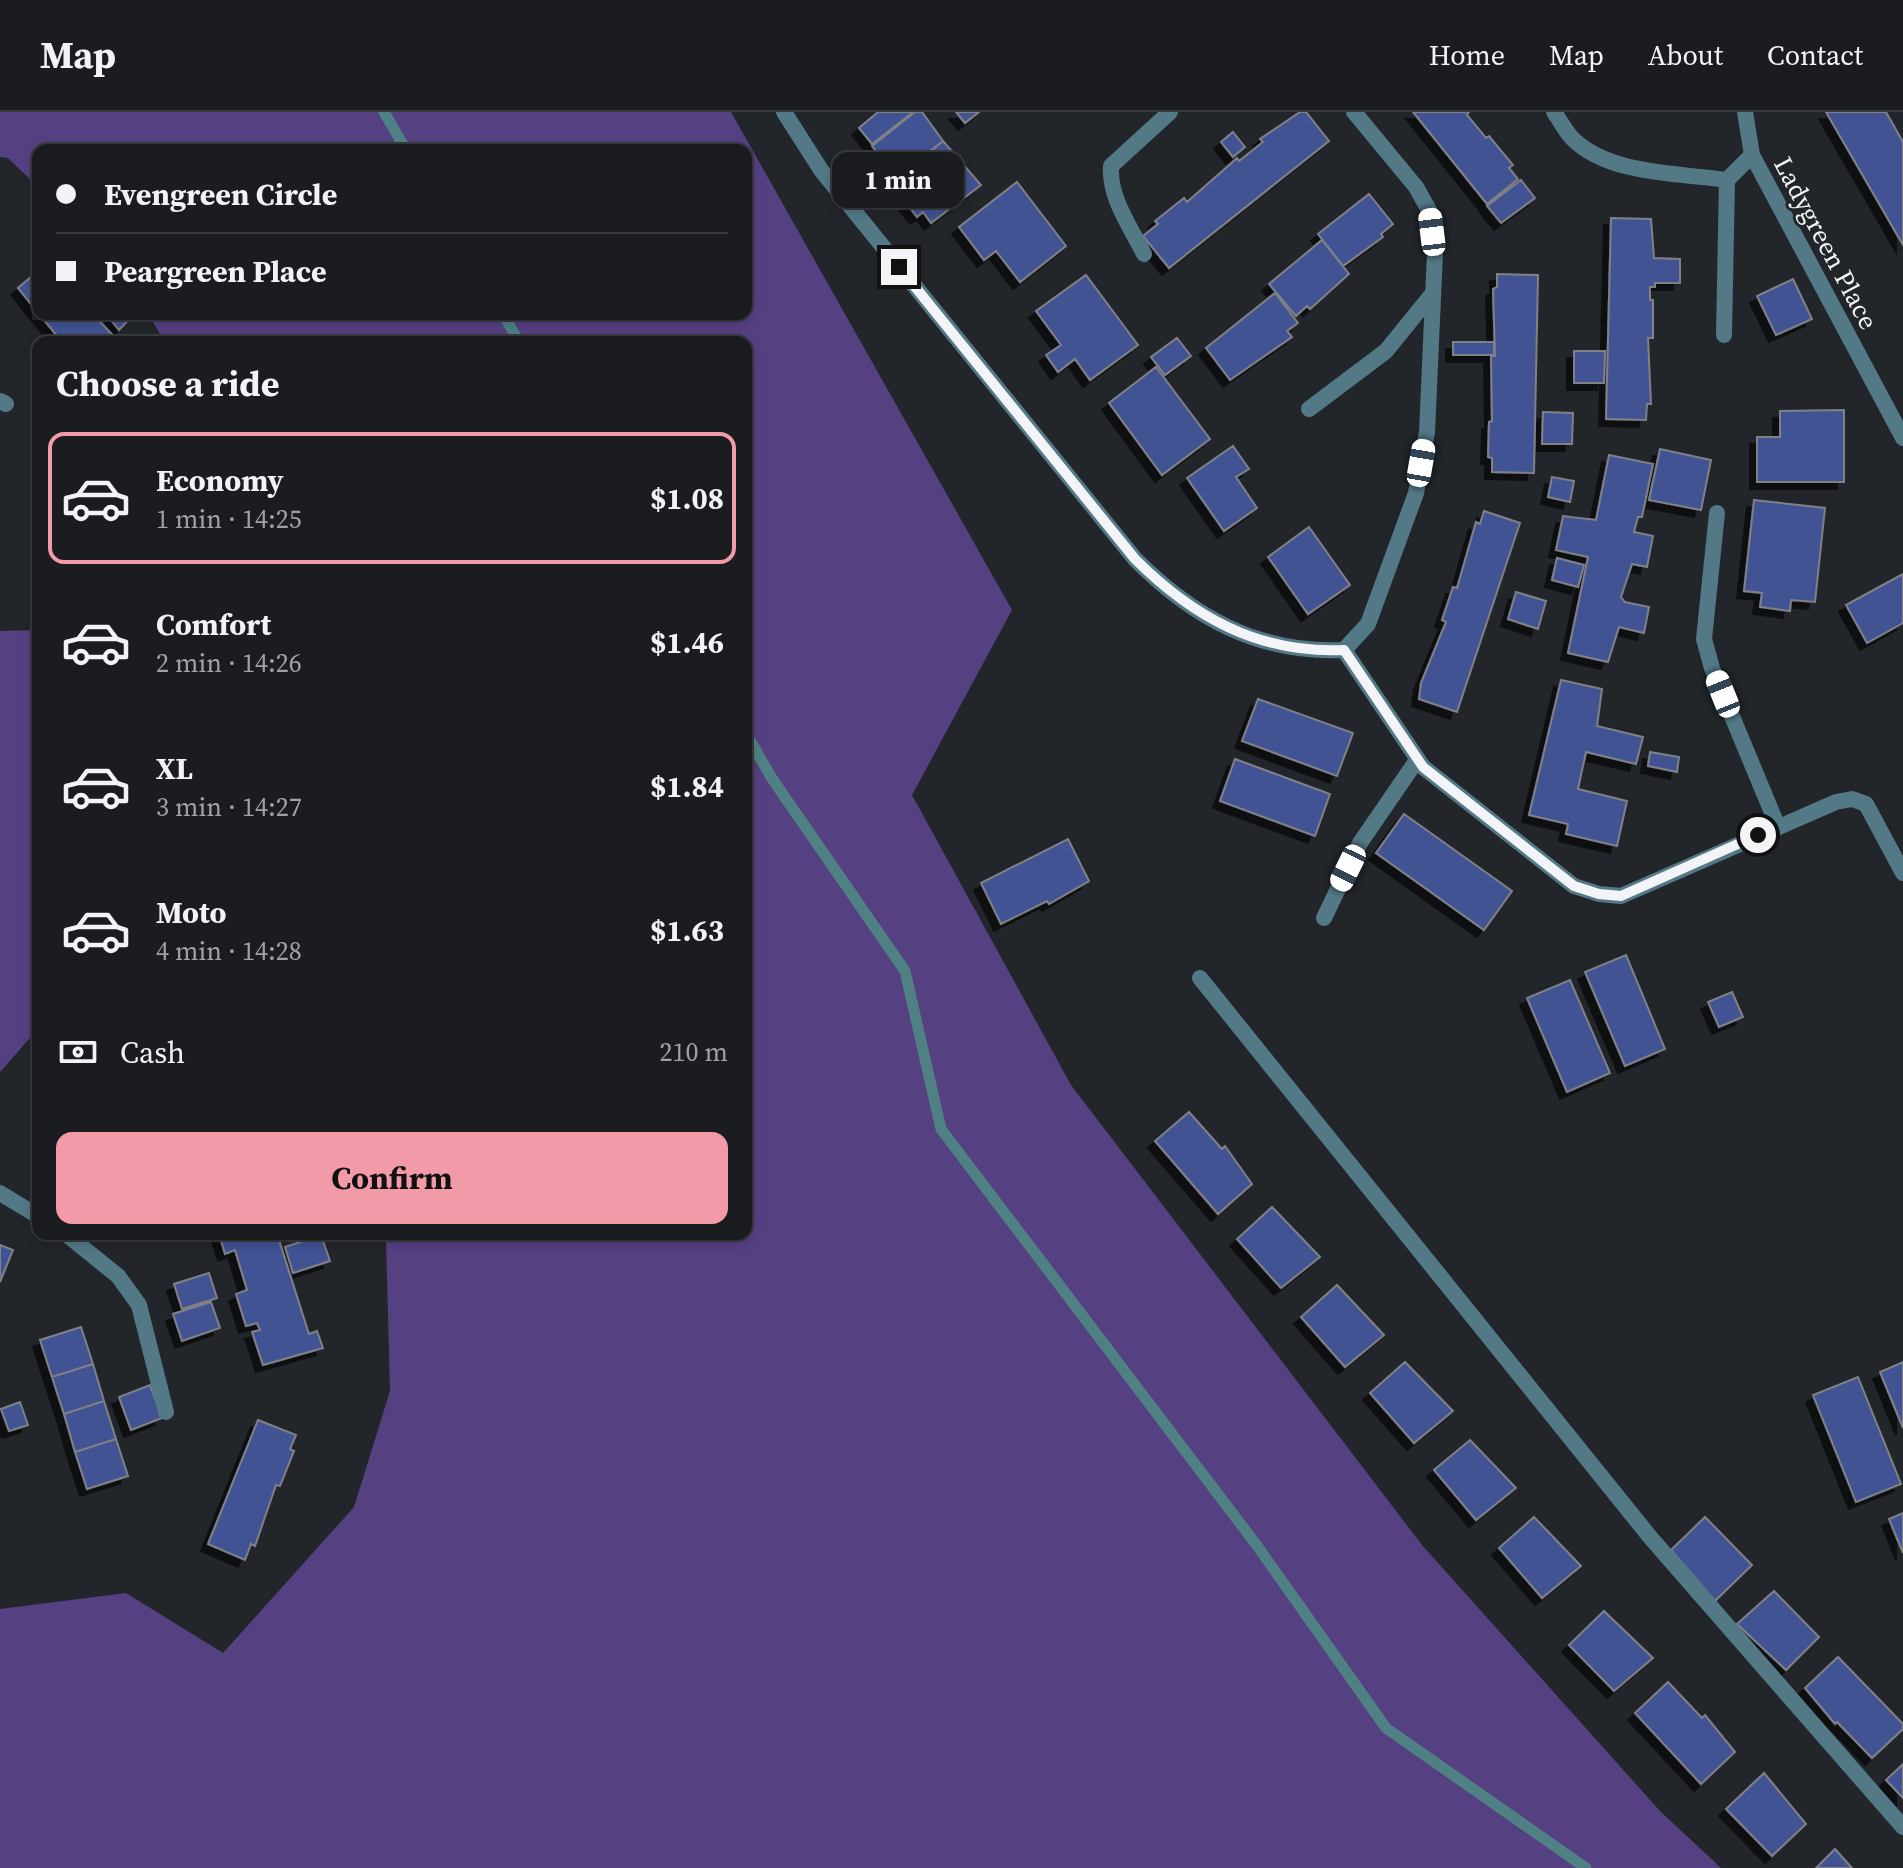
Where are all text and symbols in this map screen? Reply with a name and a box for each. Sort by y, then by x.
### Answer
text: Map [40,29,116,81]
text: Home [1429,36,1505,74]
text: Map [1549,36,1604,74]
text: About [1648,36,1723,74]
text: Contact [1767,36,1863,74]
street label: Ladygreen Place [1765,150,1887,336]
callout: 1 min [833,151,965,207]
text: 1 min [864,162,932,198]
text: Evengreen Circle [104,174,337,215]
car [1417,207,1447,257]
route end [881,249,917,285]
text: Peargreen Place [104,251,327,292]
text: Choose a ride [56,359,279,408]
car [1405,437,1437,489]
text: Economy [156,460,284,501]
icon: car [60,462,132,534]
text: $1.08 [650,478,724,519]
text: 1 min · 14:25 [156,501,302,537]
text: Comfort [156,604,271,645]
icon: car [60,606,132,678]
text: $1.46 [650,622,724,663]
text: 2 min · 14:26 [156,645,302,681]
car [1703,667,1743,721]
text: XL [156,748,193,789]
icon: car [60,750,132,822]
text: $1.84 [650,766,724,807]
text: 3 min · 14:27 [156,789,302,825]
route start [1740,817,1776,853]
car [1327,841,1369,895]
text: Moto [156,892,227,933]
icon: car [60,894,132,966]
text: $1.63 [650,910,724,951]
text: 4 min · 14:28 [156,933,302,969]
icon: cash [56,1030,100,1074]
text: Cash [120,1032,185,1073]
text: 210 m [660,1034,728,1070]
button: Confirm [56,1132,728,1224]

